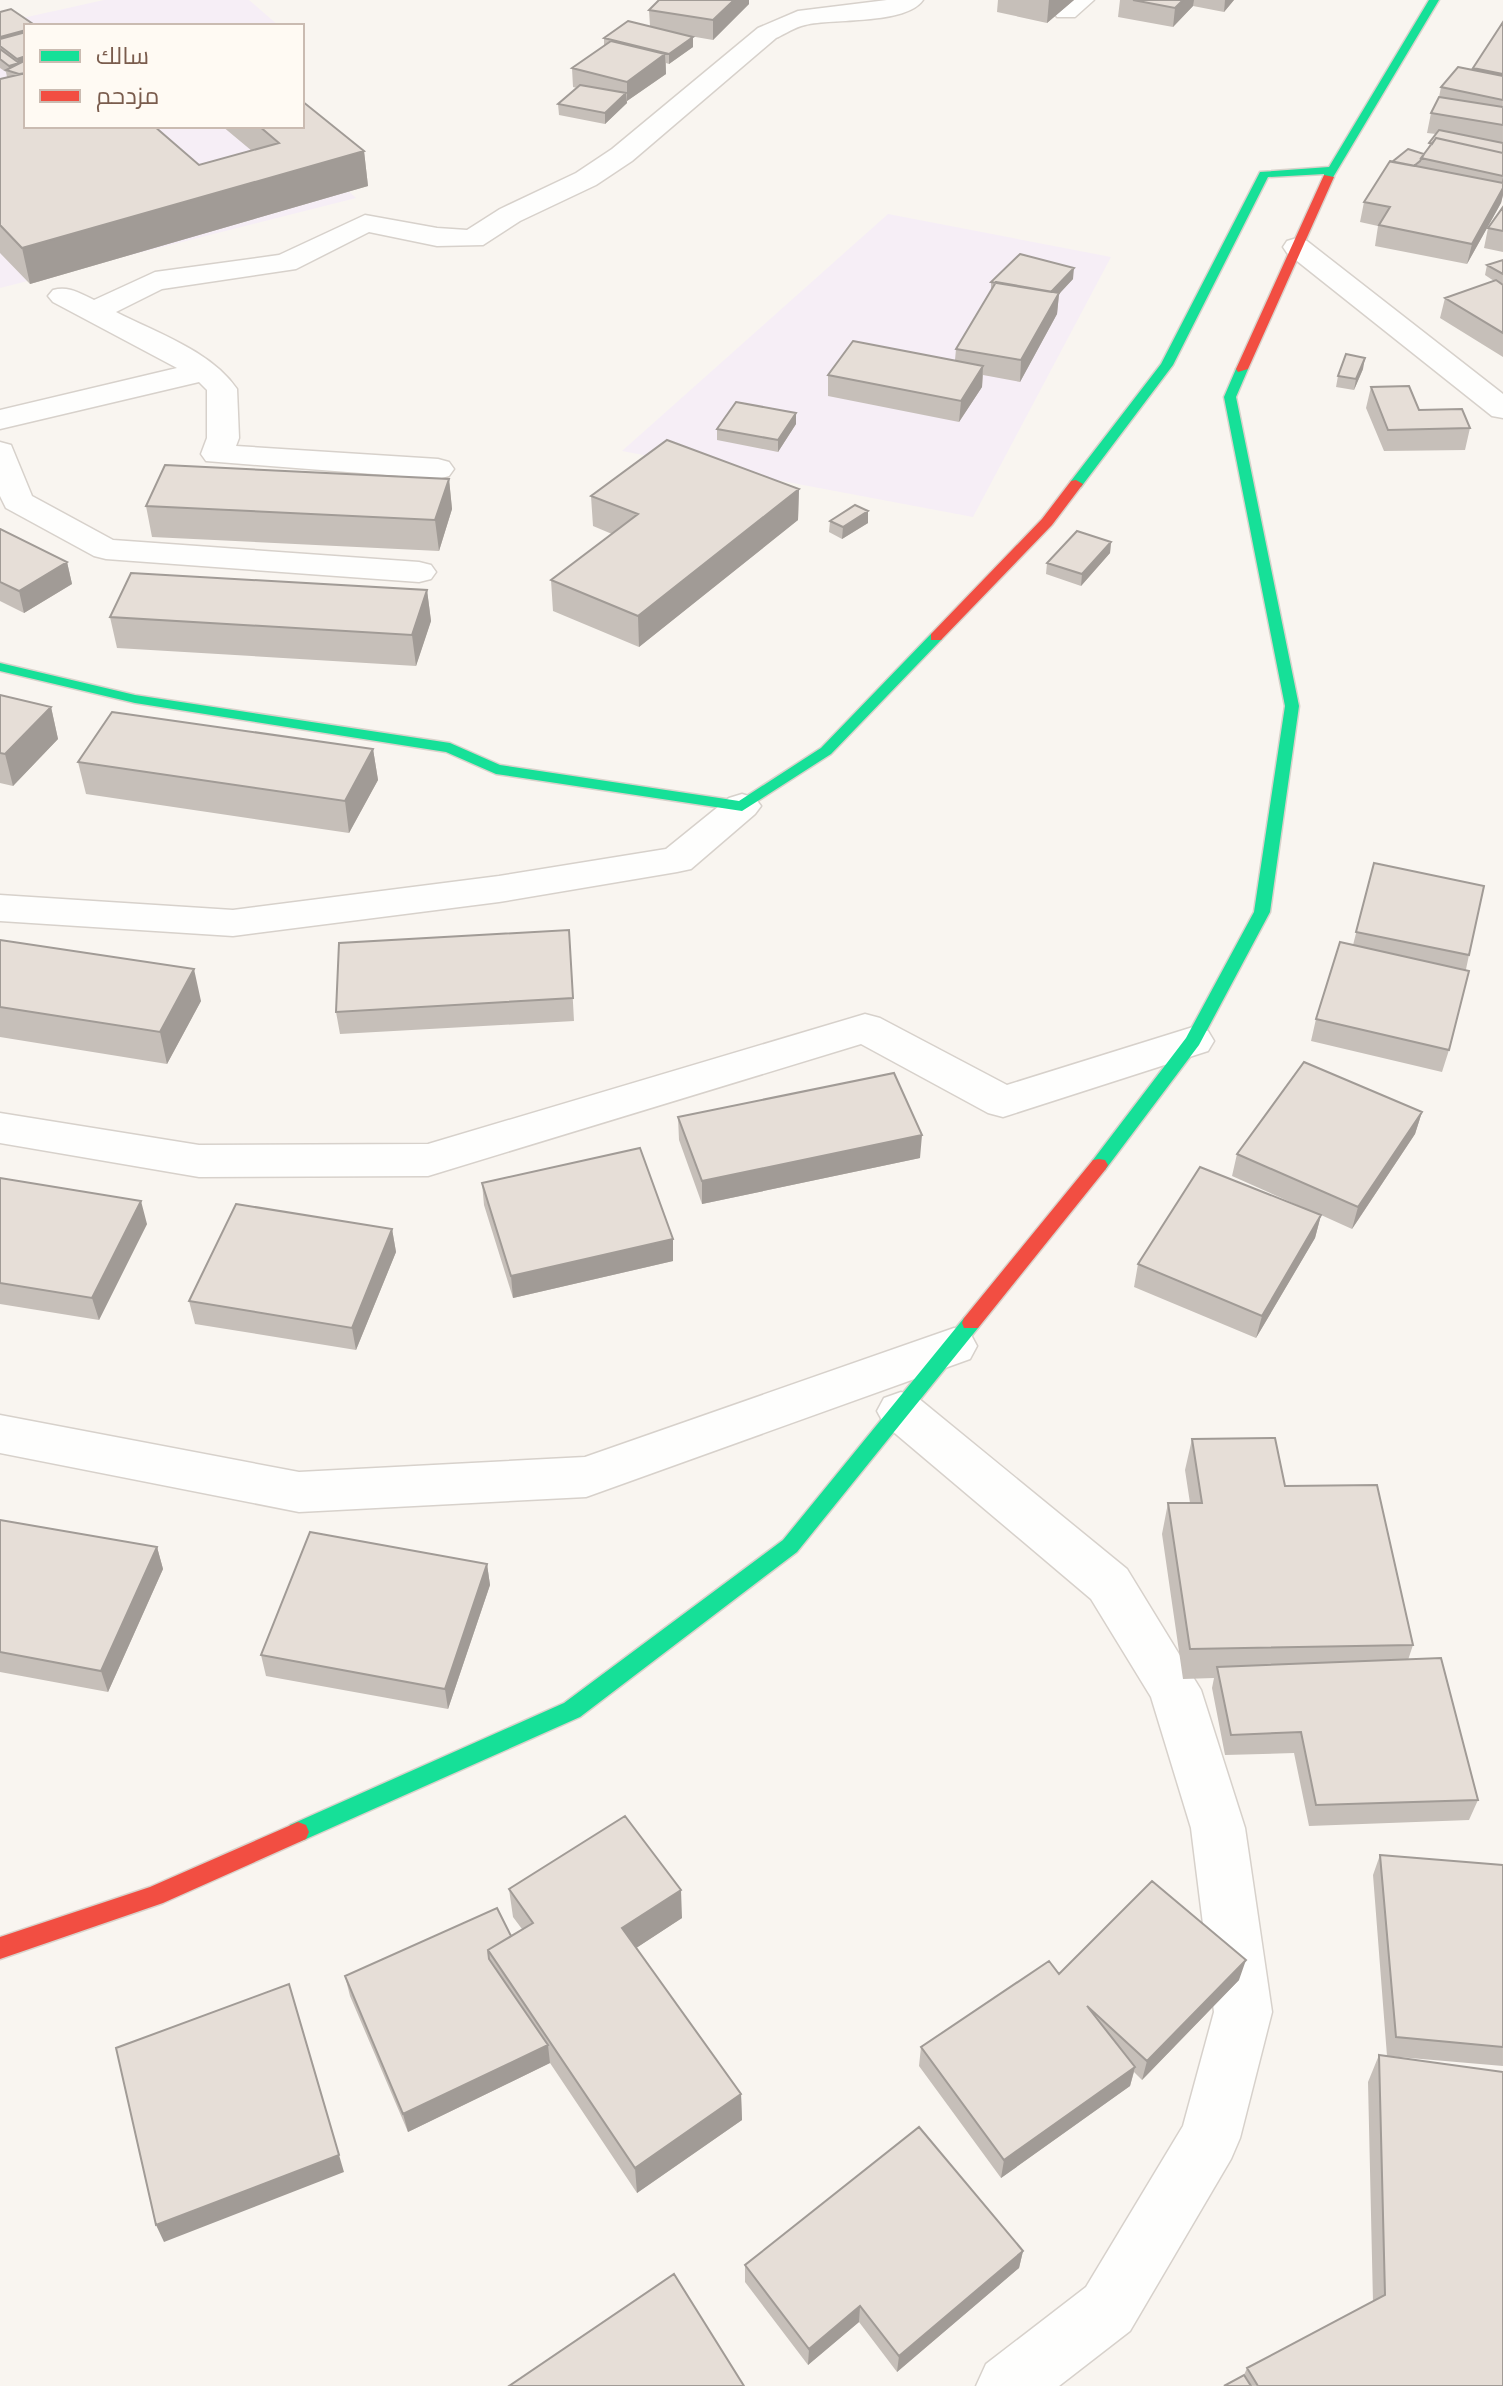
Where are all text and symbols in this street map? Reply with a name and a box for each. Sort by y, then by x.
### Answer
legend [24,24,304,128]
text: سالك [96,40,149,71]
text: مزدحم [96,80,159,112]

